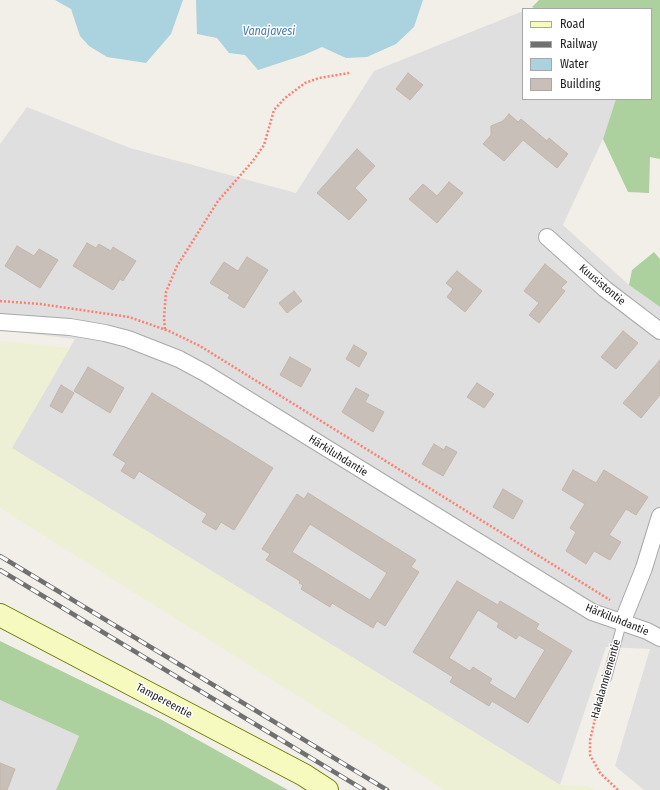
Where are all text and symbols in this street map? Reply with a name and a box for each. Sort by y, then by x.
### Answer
legend [522,8,652,100]
text: Road [560,17,585,31]
water label: Vanajavesi [243,25,295,39]
text: Railway [560,37,597,51]
text: Water [560,57,588,71]
text: Building [560,77,600,91]
street label: Kuusistontie [576,262,628,308]
street label: Härkiluhdantie [306,433,370,479]
street label: Härkiluhdantie [583,601,651,639]
street label: Hakalanniementie [588,638,624,720]
street label: Tampereentie [134,681,194,721]

